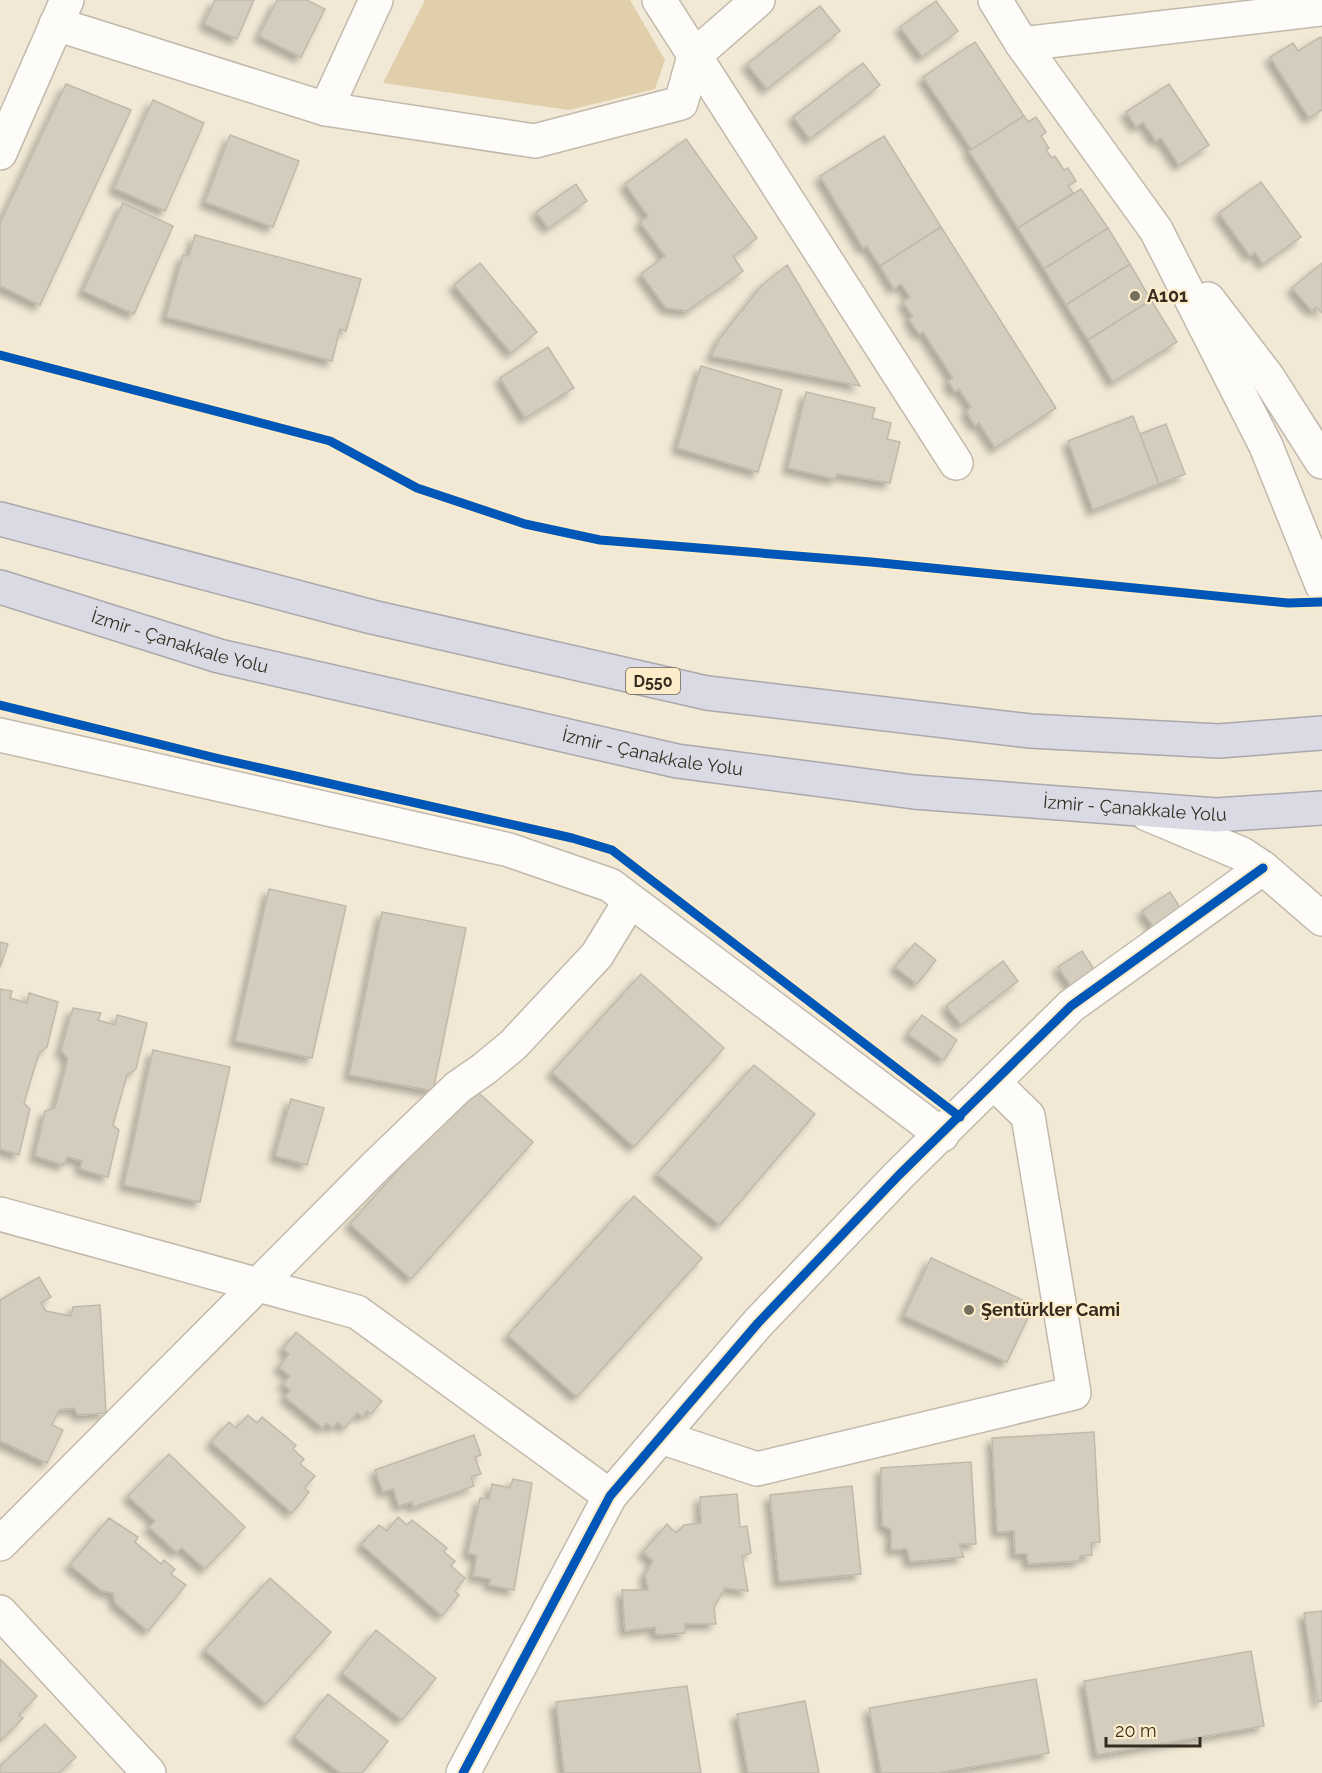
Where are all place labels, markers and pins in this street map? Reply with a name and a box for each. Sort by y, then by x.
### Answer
place label: A101 [1147,285,1188,306]
marker: A101 [1128,289,1142,303]
place label: Şentürkler Cami [981,1299,1120,1320]
marker: Şentürkler Cami [962,1303,976,1317]

